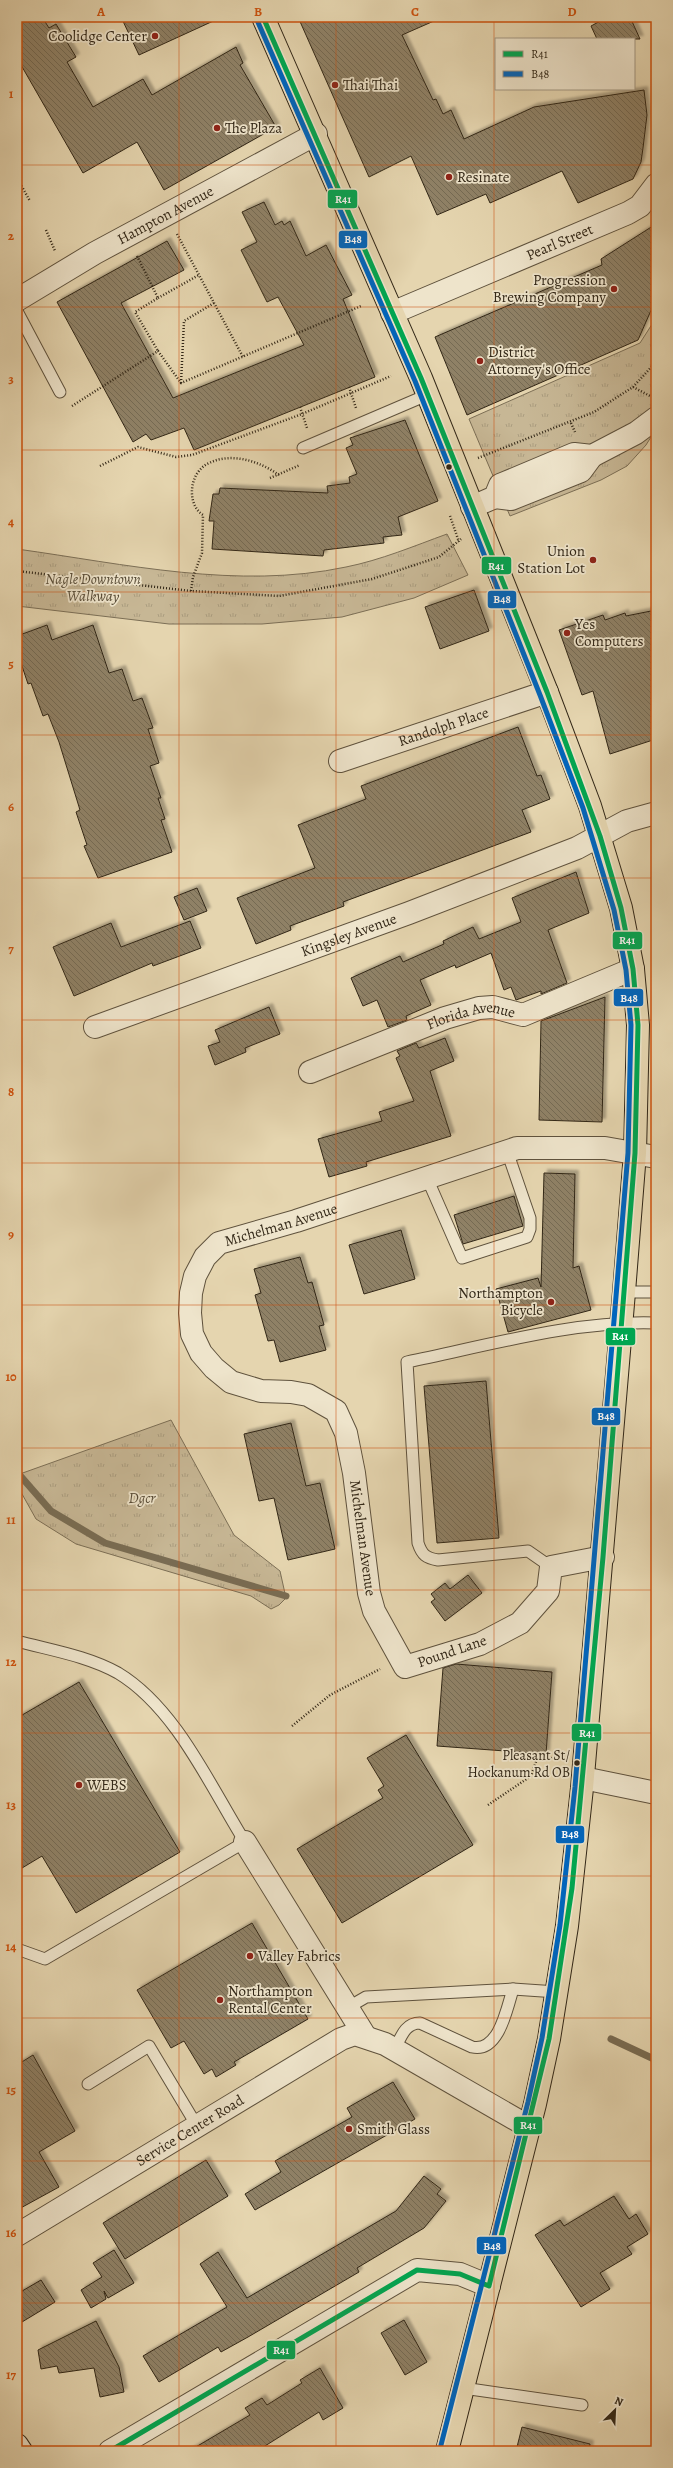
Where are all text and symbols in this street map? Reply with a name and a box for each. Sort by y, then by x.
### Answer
text: A [96,3,106,20]
text: B [254,3,262,20]
text: C [411,3,419,20]
text: D [567,3,577,20]
place label: Coolidge Center [48,26,147,46]
marker: Coolidge Center [150,31,160,41]
legend [495,38,635,90]
text: R41 [531,46,548,62]
text: B48 [531,66,550,82]
place label: Thai Thai [343,75,398,95]
marker: Thai Thai [330,80,340,90]
text: 1 [9,85,14,102]
place label: The Plaza [225,118,282,138]
marker: The Plaza [212,123,222,133]
place label: Resinate [457,167,510,187]
marker: Resinate [444,172,454,182]
street label: Hampton Avenue [114,181,217,249]
line badge: R41 [327,189,358,209]
text: R41 [335,192,351,207]
street label: Pearl Street [523,219,596,265]
text: 2 [8,227,15,244]
line badge: B48 [338,230,368,249]
text: B48 [344,232,362,247]
place label: Progression Brewing Company [493,270,606,307]
marker: Progression Brewing Company [609,284,619,294]
place label: District Attorney's Office [487,342,591,379]
marker: District Attorney's Office [475,356,485,366]
text: 3 [8,370,14,387]
unlabelled marker [444,462,454,472]
text: 4 [8,513,14,530]
place label: Union Station Lot [517,541,585,578]
marker: Union Station Lot [588,555,598,565]
line badge: R41 [481,556,512,575]
text: R41 [488,559,504,574]
park label: Nagle Downtown Walkway [45,569,141,606]
line badge: B48 [487,590,517,609]
text: B48 [493,592,511,607]
place label: Yes Computers [574,614,644,651]
marker: Yes Computers [562,628,572,638]
text: 5 [8,655,14,672]
street label: Randolph Place [396,702,491,751]
text: 6 [8,798,14,815]
street label: Kingsley Avenue [298,908,400,961]
line badge: R41 [612,931,643,950]
text: R41 [619,933,635,948]
text: 7 [8,940,14,957]
line badge: B48 [613,988,644,1007]
text: B48 [620,991,638,1006]
street label: Florida Avenue [423,997,518,1034]
text: 8 [8,1083,14,1100]
street label: Michelman Avenue [222,1198,340,1251]
text: 9 [8,1226,14,1243]
place label: Northampton Bicycle [458,1283,543,1320]
marker: Northampton Bicycle [546,1297,556,1307]
line badge: R41 [605,1327,636,1346]
text: R41 [612,1329,628,1344]
text: 10 [5,1368,17,1385]
line badge: B48 [591,1407,621,1426]
text: B48 [597,1409,615,1424]
street label: Michelman Avenue [345,1479,381,1598]
park label: Dgcr [128,1488,156,1508]
text: 11 [6,1511,16,1528]
street label: Pound Lane [415,1630,490,1672]
text: 12 [6,1653,17,1670]
line badge: R41 [571,1723,602,1742]
text: R41 [579,1726,595,1741]
place label: Pleasant St/ Hockanum Rd OB [467,1746,570,1782]
marker: Pleasant St/ Hockanum Rd OB [572,1758,582,1768]
place label: WEBS [86,1775,127,1795]
marker: WEBS [74,1780,84,1790]
text: 13 [6,1796,17,1813]
line badge: B48 [555,1825,585,1844]
text: B48 [561,1827,579,1842]
text: 14 [6,1938,16,1955]
place label: Valley Fabrics [257,1946,341,1966]
marker: Valley Fabrics [245,1951,255,1961]
place label: Northampton Rental Center [228,1981,313,2018]
marker: Northampton Rental Center [215,1995,225,2005]
text: 15 [6,2081,17,2098]
street label: Service Center Road [132,2090,248,2171]
line badge: R41 [513,2116,543,2135]
text: R41 [520,2118,536,2133]
place label: Smith Glass [357,2119,430,2139]
marker: Smith Glass [344,2124,354,2134]
text: 16 [6,2224,16,2241]
line badge: B48 [476,2236,507,2255]
text: B48 [483,2239,501,2254]
line badge: R41 [266,2340,296,2360]
text: R41 [273,2343,289,2358]
text: 17 [6,2366,17,2383]
north arrow [595,2390,635,2430]
text: N [612,2393,626,2410]

